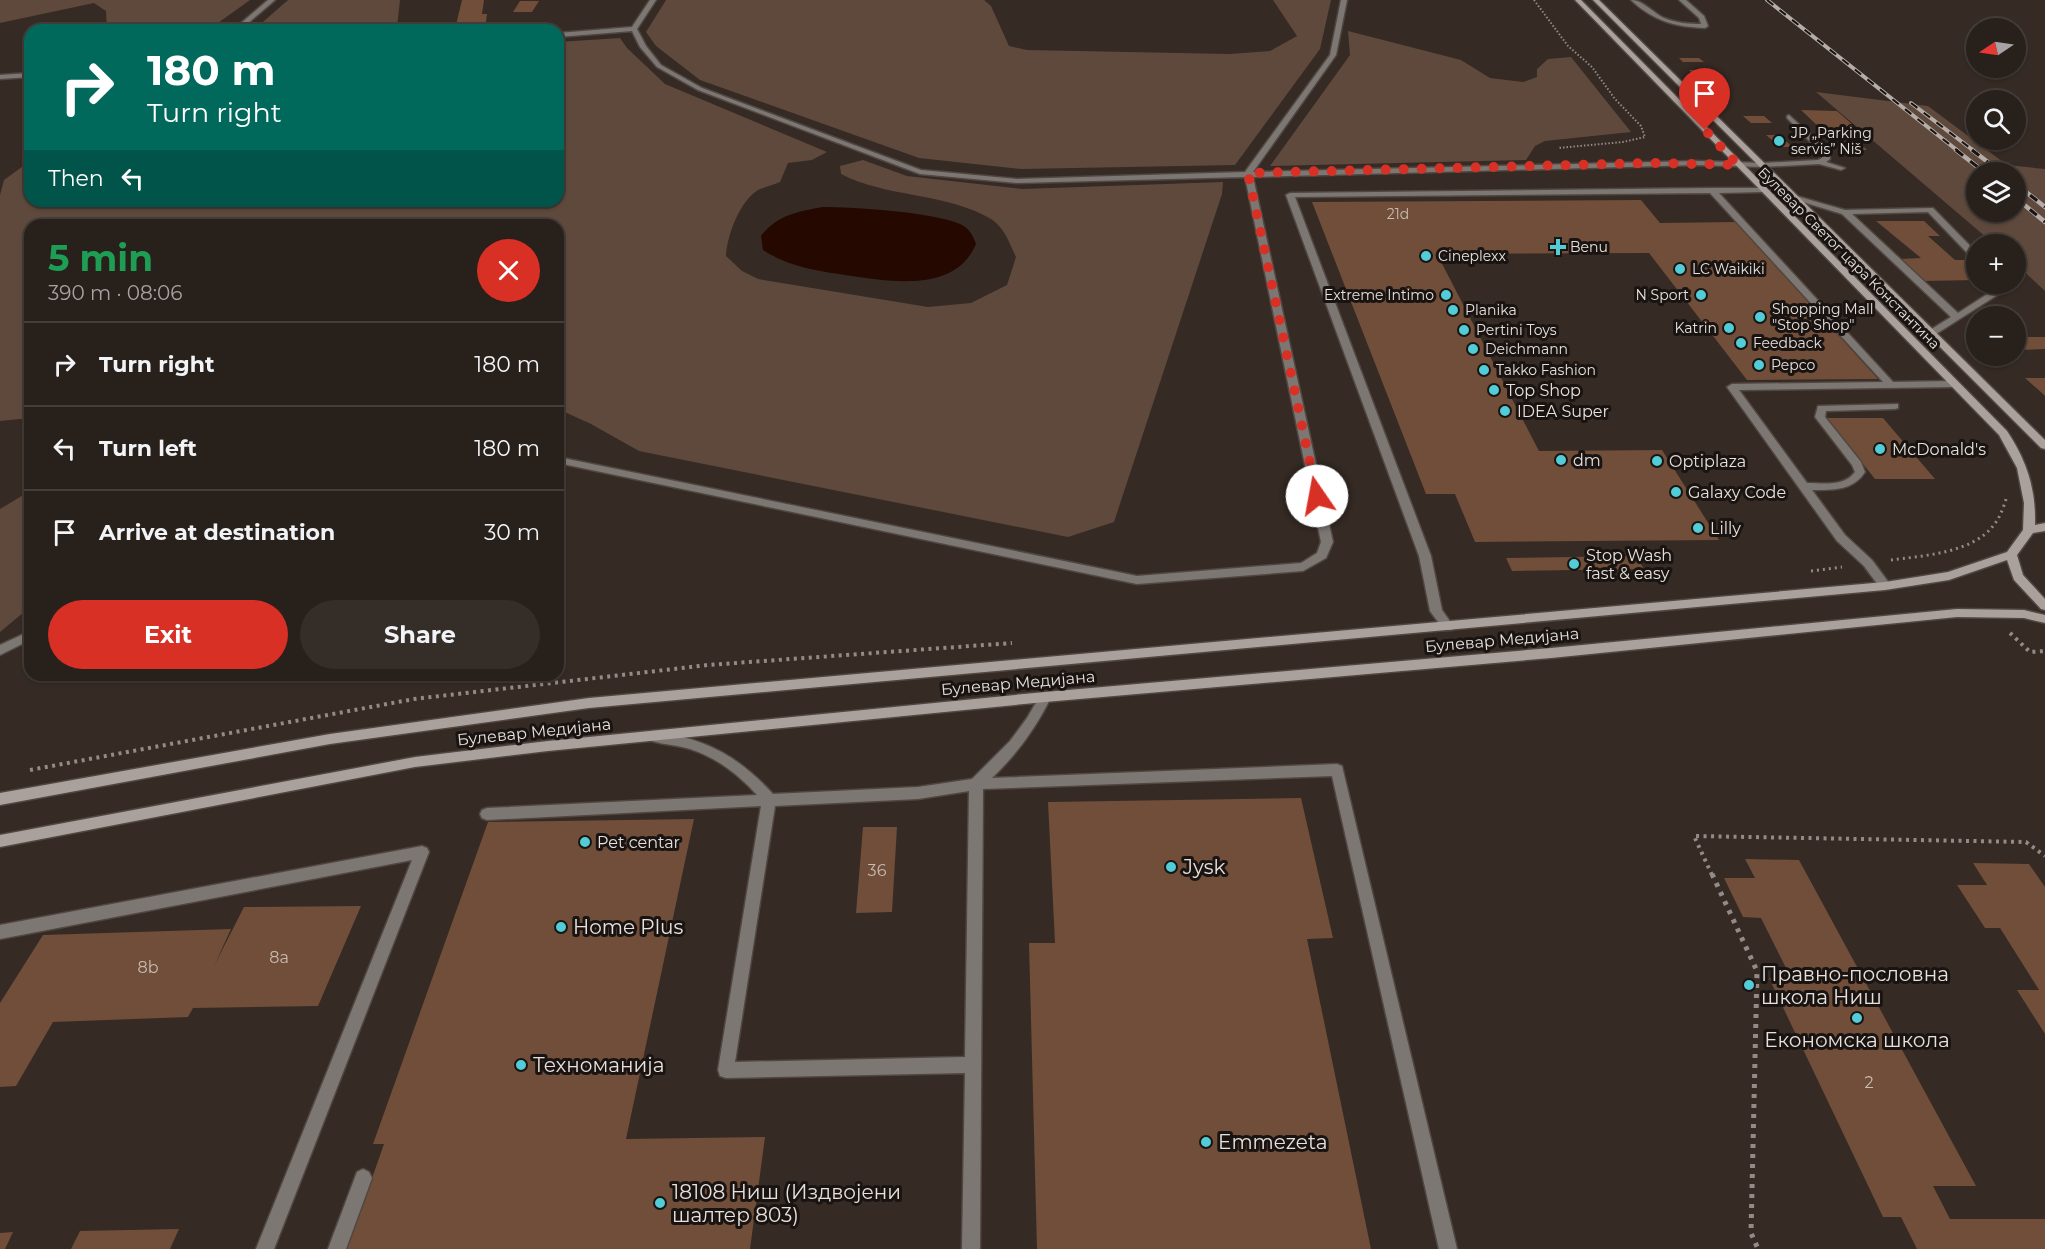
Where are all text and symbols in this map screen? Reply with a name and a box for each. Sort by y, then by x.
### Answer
north arrow [1966,18,2026,78]
map controls [1966,18,2026,366]
text: 180 m [147,44,276,96]
icon: right [48,48,126,126]
pin [1679,68,1730,130]
icon: arrive [1688,77,1721,110]
button: search [1966,90,2026,150]
text: Turn right [147,96,282,129]
place label: JP „Parking servis” Niš [1790,124,1872,158]
marker: JP „Parking servis” Niš [1772,134,1786,148]
icon: left [116,162,149,195]
button: layers [1966,162,2026,222]
street label: Булевар Светог цара Константина [1754,163,1944,353]
text: Then [48,165,104,192]
house number: 21d [1387,205,1409,223]
button: + [1966,234,2026,294]
text: 5 min [48,236,153,280]
place label: Benu [1570,238,1608,256]
button: close [477,239,540,302]
marker: Benu [1551,240,1565,254]
place label: Cineplexx [1438,247,1507,265]
marker: Cineplexx [1419,249,1433,263]
place label: LC Waikiki [1692,260,1765,278]
marker: LC Waikiki [1673,262,1687,276]
text: 390 m · 08:06 [48,281,182,305]
place label: Extreme Intimo [1324,286,1434,304]
place label: N Sport [1636,286,1689,304]
marker: Extreme Intimo [1439,288,1453,302]
marker: N Sport [1694,288,1708,302]
place label: Shopping Mall "Stop Shop" [1772,300,1874,334]
place label: Planika [1465,301,1517,319]
marker: Planika [1446,303,1460,317]
button: − [1966,306,2026,366]
marker: Shopping Mall "Stop Shop" [1753,310,1767,324]
place label: Katrin [1675,319,1717,337]
place label: Pertini Toys [1476,321,1557,339]
marker: Katrin [1722,321,1736,335]
marker: Pertini Toys [1457,323,1471,337]
place label: Feedback [1753,334,1822,352]
marker: Feedback [1734,336,1748,350]
place label: Deichmann [1485,340,1568,358]
marker: Deichmann [1466,342,1480,356]
icon: right [48,348,81,381]
text: Turn right [99,351,214,378]
text: 180 m [474,351,540,378]
place label: Pepco [1771,356,1816,374]
marker: Pepco [1752,358,1766,372]
place label: Takko Fashion [1496,361,1596,379]
marker: Takko Fashion [1477,363,1491,377]
place label: Top Shop [1506,381,1581,400]
marker: Top Shop [1487,383,1501,397]
place label: IDEA Super [1517,402,1609,421]
marker: IDEA Super [1498,404,1512,418]
icon: left [48,432,81,465]
text: Turn left [99,435,197,462]
text: 180 m [474,435,540,462]
place label: McDonald's [1892,440,1986,459]
marker: McDonald's [1873,442,1887,456]
place label: dm [1573,451,1601,470]
place label: Optiplaza [1669,452,1746,471]
marker: dm [1554,453,1568,467]
marker: Optiplaza [1650,454,1664,468]
position arrow [1285,464,1349,528]
place label: Galaxy Code [1688,483,1786,502]
marker: Galaxy Code [1669,485,1683,499]
icon: arrive [48,516,81,549]
text: Arrive at destination [99,519,335,546]
text: 30 m [484,519,540,546]
place label: Lilly [1710,519,1741,538]
marker: Lilly [1691,521,1705,535]
place label: Stop Wash fast & easy [1586,546,1672,583]
marker: Stop Wash fast & easy [1567,557,1581,571]
button: Exit [48,600,288,669]
button: Share [300,600,540,669]
street label: Булевар Медијана [1424,624,1580,656]
street label: Булевар Медијана [940,667,1096,699]
street label: Булевар Медијана [456,714,612,750]
place label: Pet centar [597,833,680,852]
marker: Pet centar [578,835,592,849]
place label: Jysk [1182,855,1225,879]
marker: Jysk [1164,860,1178,874]
house number: 36 [868,861,887,880]
place label: Home Plus [573,915,684,939]
marker: Home Plus [554,920,568,934]
house number: 8a [269,948,289,967]
house number: 8b [137,958,159,977]
place label: Правно-пословна школа Ниш [1761,962,1949,1009]
marker: Правно-пословна школа Ниш [1742,978,1756,992]
marker: Економска школа [1850,1011,1864,1025]
place label: Економска школа [1764,1028,1950,1052]
place label: Техноманија [533,1053,664,1077]
marker: Техноманија [514,1058,528,1072]
house number: 2 [1864,1073,1874,1092]
place label: Emmezeta [1218,1130,1327,1154]
marker: Emmezeta [1199,1135,1213,1149]
place label: 18108 Ниш (Издвојени шалтер 803) [672,1180,901,1227]
marker: 18108 Ниш (Издвојени шалтер 803) [653,1196,667,1210]

